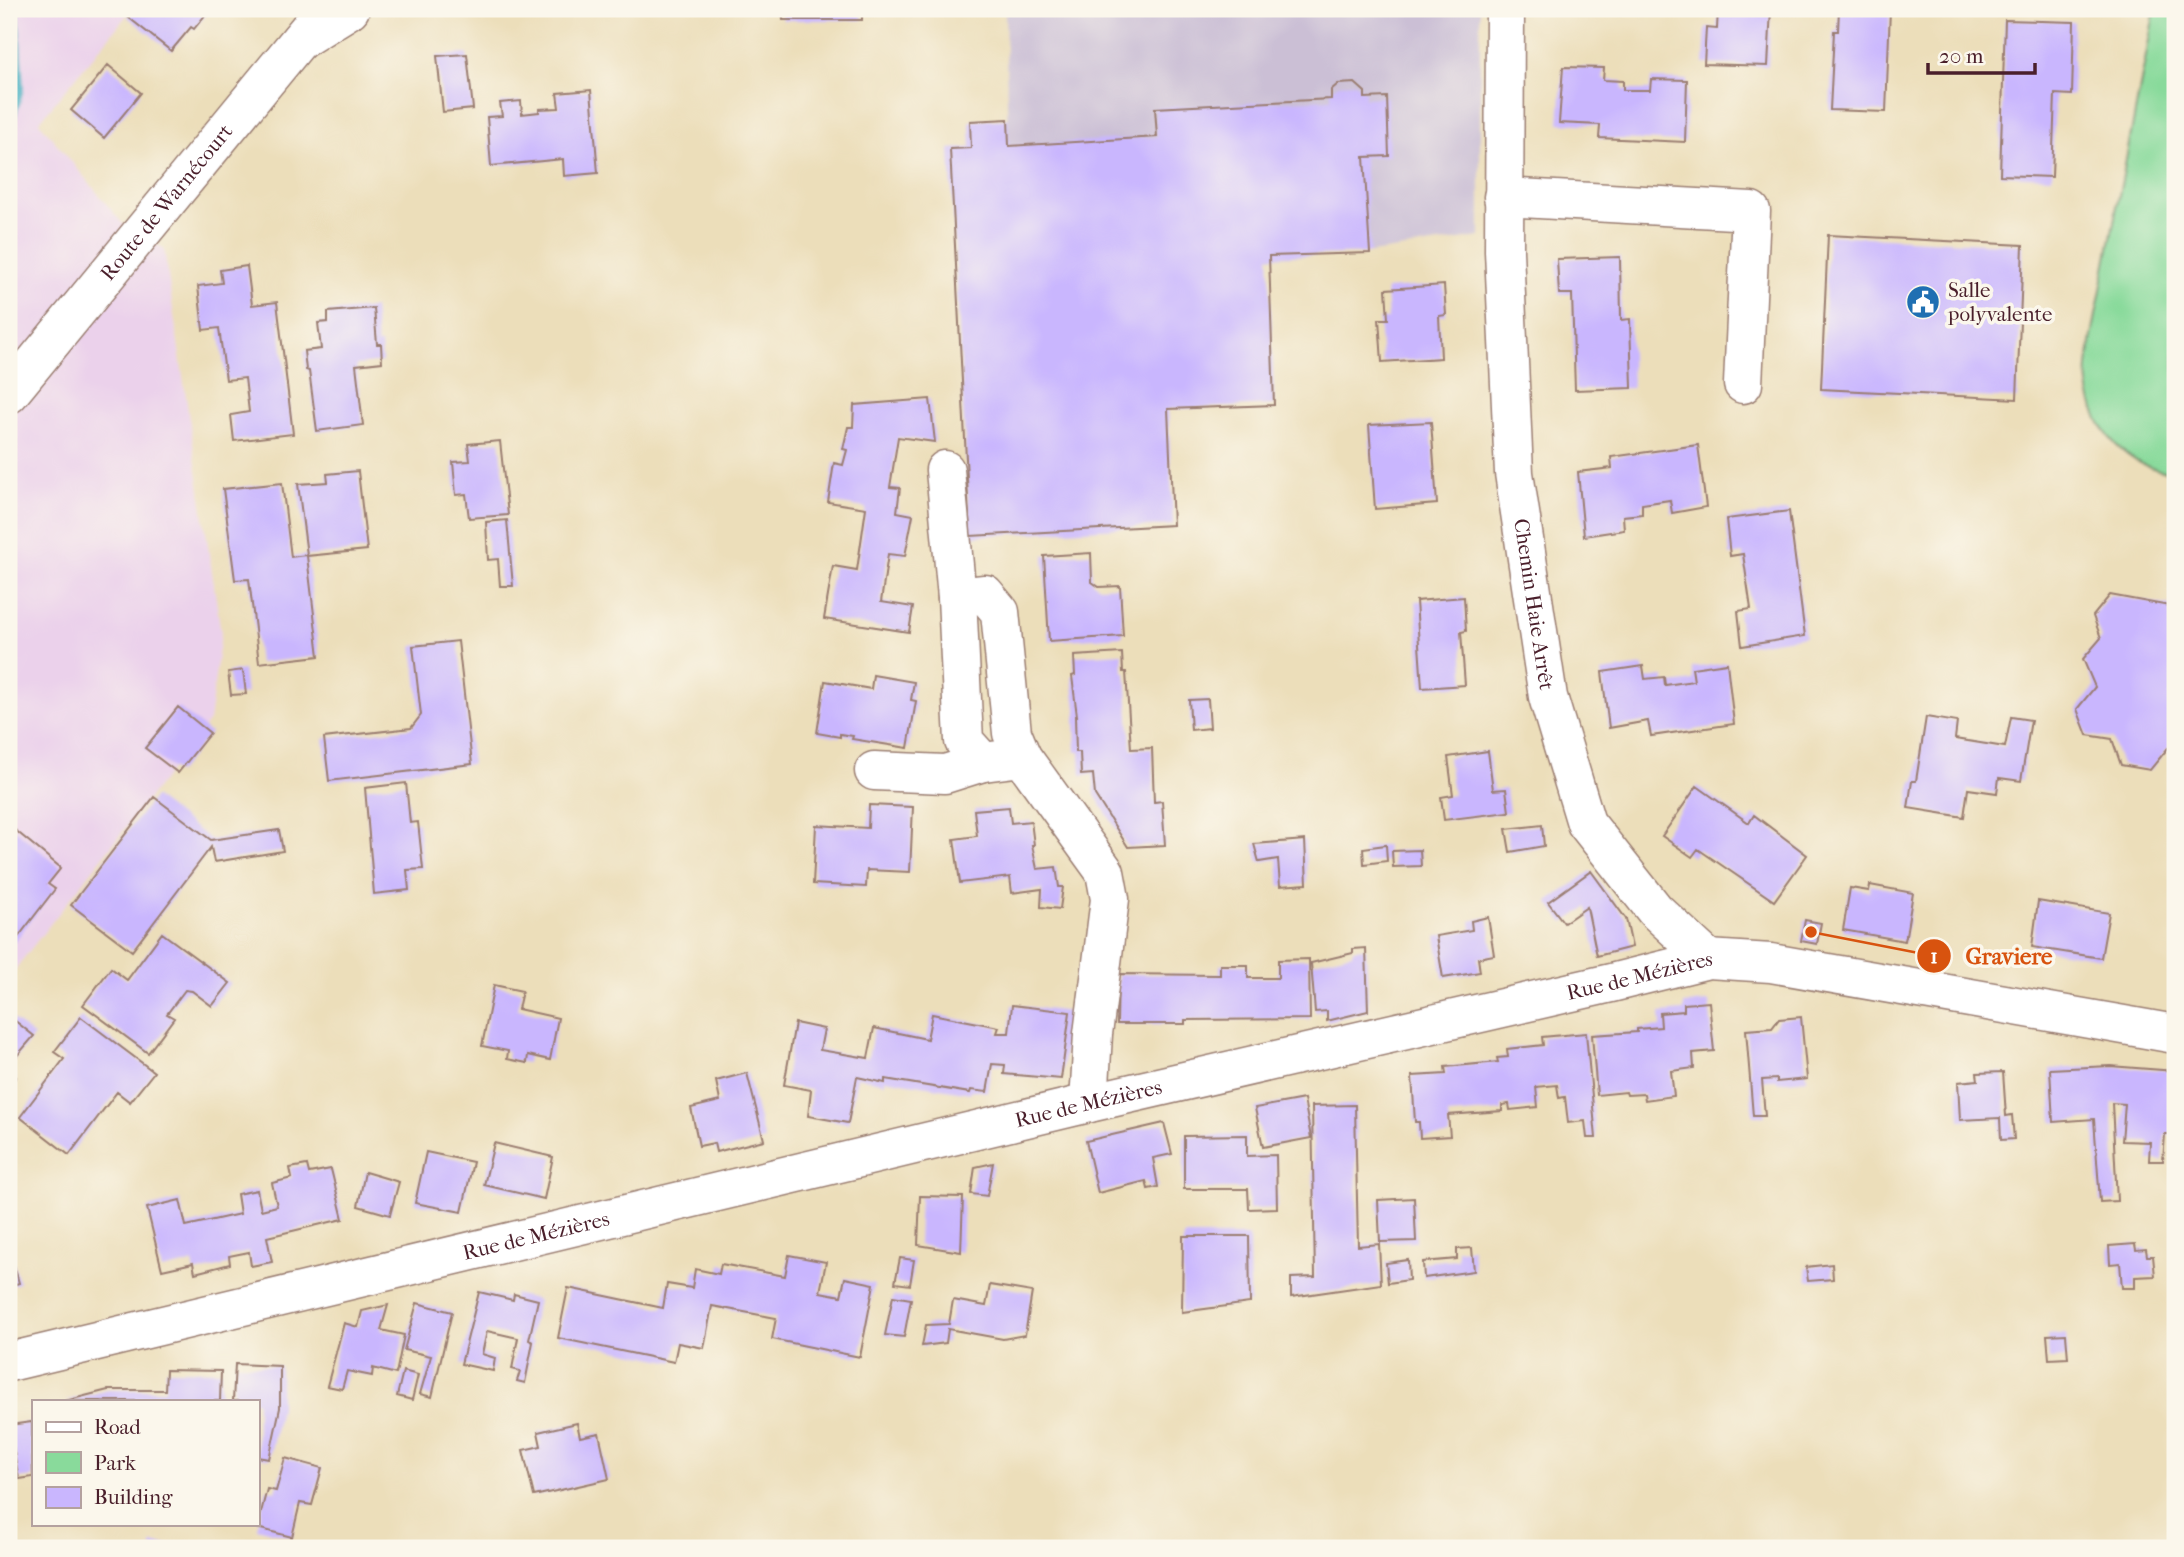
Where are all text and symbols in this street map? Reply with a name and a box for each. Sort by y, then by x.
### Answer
scale bar [1928,32,2035,76]
text: 20 m [1939,44,1984,68]
street label: Route de Warnécourt [95,119,238,285]
place label: Salle polyvalente [1947,278,2052,326]
public building icon: Salle polyvalente [1904,283,1942,321]
street label: Chemin Haie Arrêt [1509,517,1559,692]
callout: Graviere [1916,934,2066,978]
text: Graviere [1966,943,2053,970]
text: 1 [1930,944,1938,968]
street label: Rue de Mézières [1564,947,1714,1005]
street label: Rue de Mézières [1013,1075,1164,1132]
street label: Rue de Mézières [460,1206,612,1265]
legend [32,1400,259,1526]
text: Road [94,1415,141,1439]
text: Park [94,1451,136,1475]
text: Building [94,1485,173,1509]

